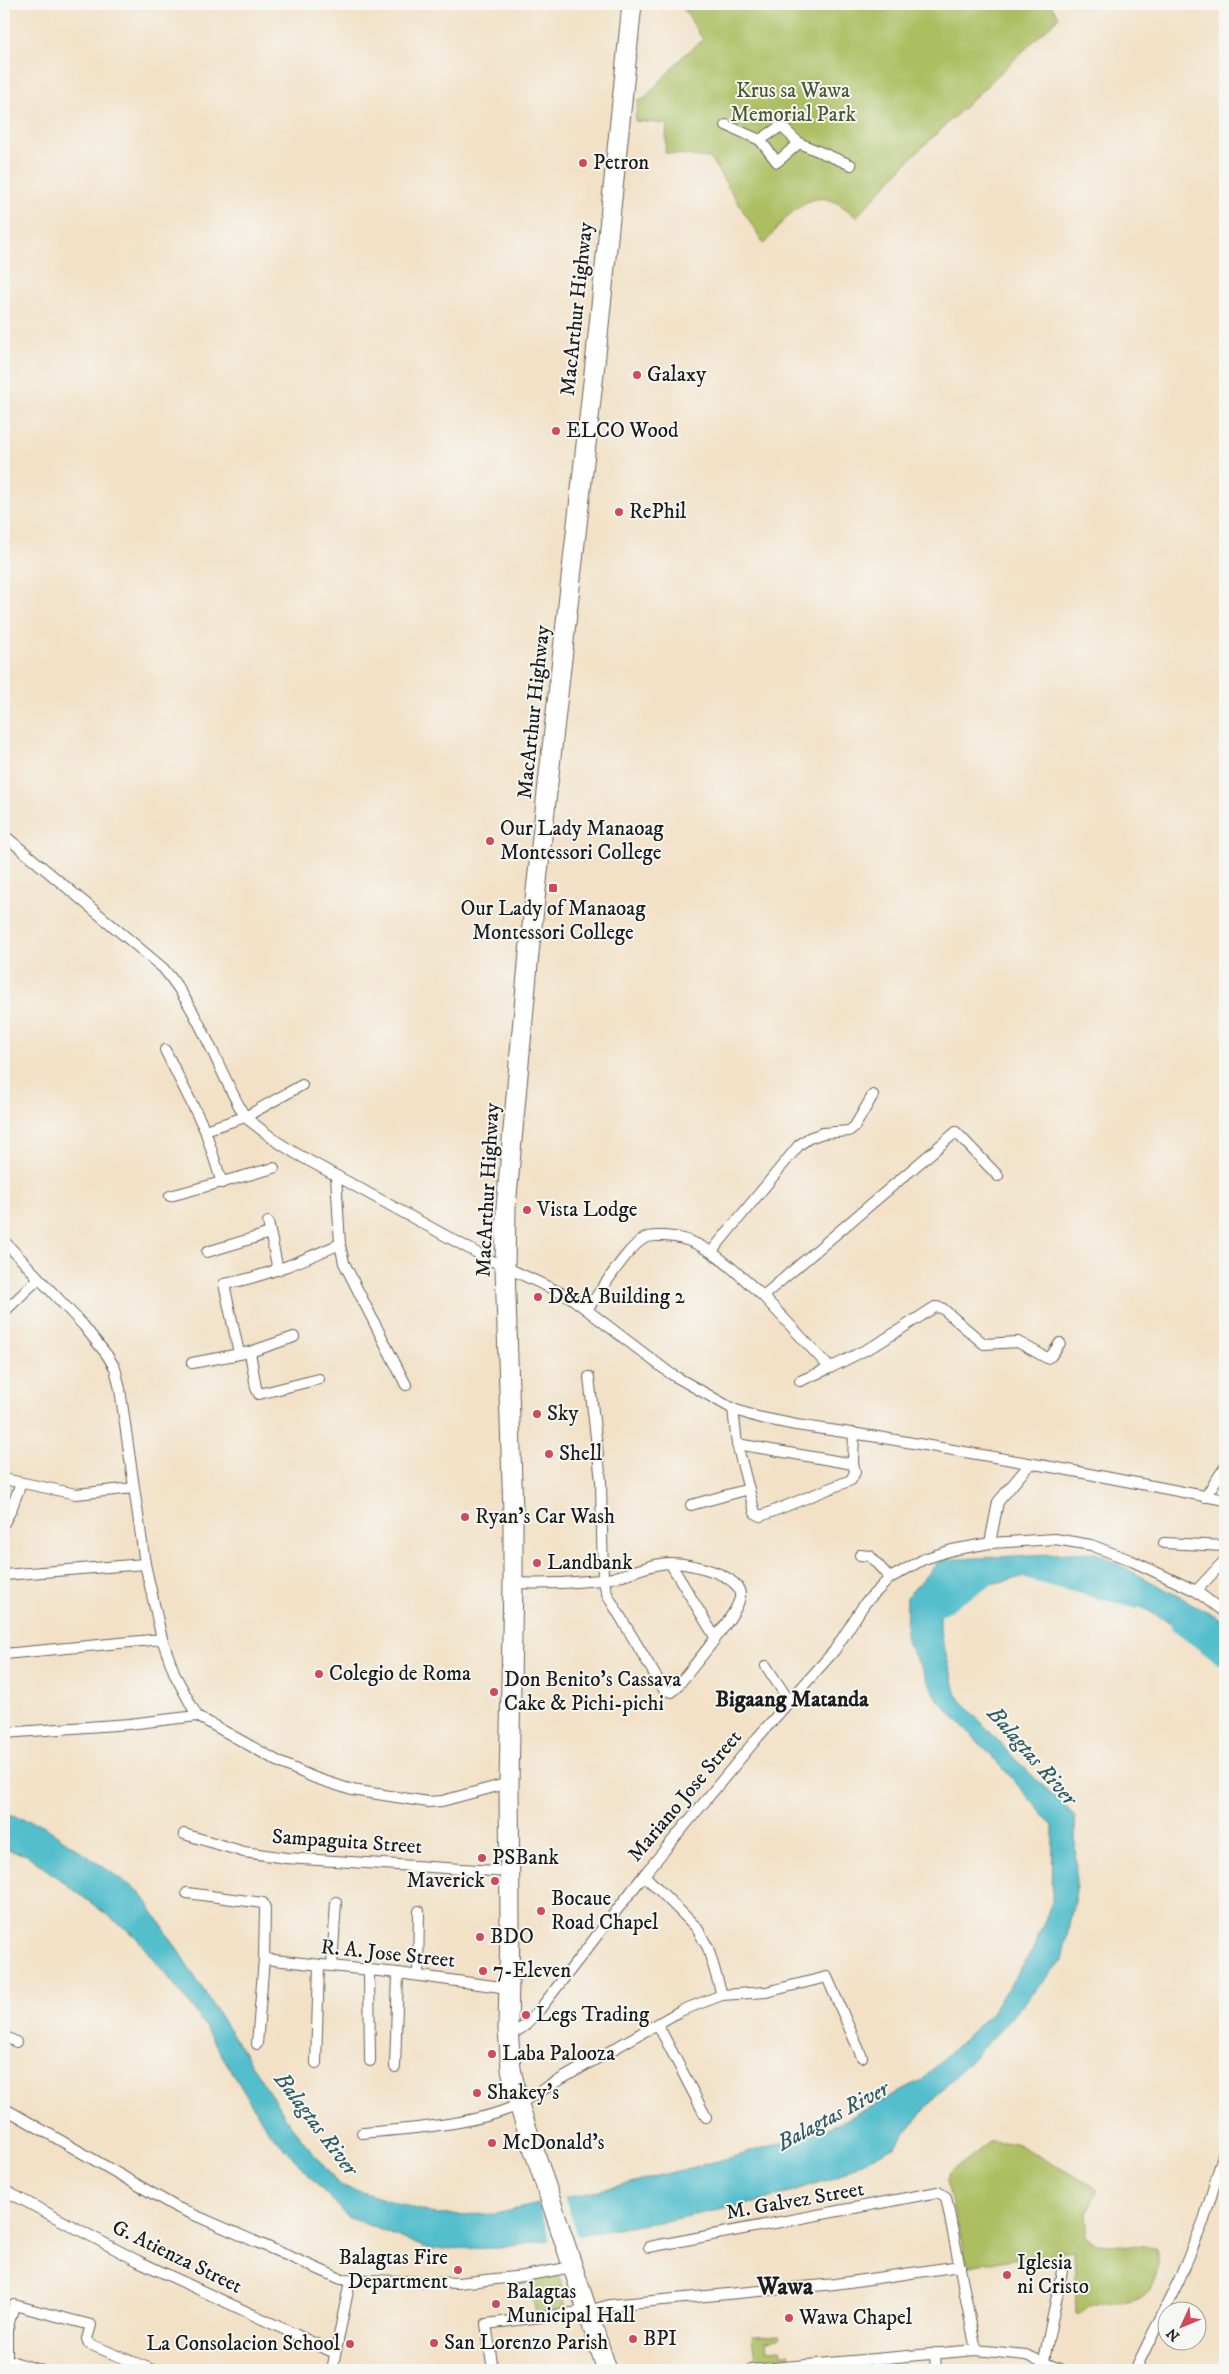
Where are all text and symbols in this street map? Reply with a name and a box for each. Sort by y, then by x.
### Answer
park label: Krus sa Wawa Memorial Park [730,78,856,128]
place label: Petron [593,150,649,176]
marker: Petron [577,157,589,169]
street label: MacArthur Highway [555,220,599,397]
place label: Galaxy [647,362,707,388]
marker: Galaxy [631,369,643,381]
place label: ELCO Wood [566,418,679,444]
marker: ELCO Wood [550,425,562,437]
place label: RePhil [629,499,687,525]
marker: RePhil [613,506,625,518]
street label: MacArthur Highway [512,623,556,800]
place label: Our Lady Manaoag Montessori College [500,816,664,866]
marker: Our Lady Manaoag Montessori College [484,835,496,847]
marker: Our Lady of Manaoag Montessori College [547,882,559,894]
place label: Our Lady of Manaoag Montessori College [461,896,646,946]
street label: MacArthur Highway [470,1101,506,1278]
place label: Vista Lodge [536,1197,638,1223]
marker: Vista Lodge [521,1204,533,1216]
place label: D&A Building 2 [548,1284,685,1310]
marker: D&A Building 2 [532,1291,544,1303]
place label: Sky [547,1401,579,1427]
marker: Sky [531,1408,543,1420]
place label: Shell [559,1441,603,1467]
marker: Shell [543,1448,555,1460]
place label: Ryan’s Car Wash [475,1504,615,1530]
marker: Ryan’s Car Wash [459,1511,471,1523]
place label: Landbank [547,1550,633,1576]
marker: Landbank [531,1557,543,1569]
place label: Colegio de Roma [329,1661,471,1687]
place label: Don Benito's Cassava Cake & Pichi-pichi [504,1667,681,1717]
marker: Colegio de Roma [313,1668,325,1680]
marker: Don Benito's Cassava Cake & Pichi-pichi [488,1686,500,1698]
district label: Bigaang Matanda [715,1686,869,1713]
water label: Balagtas River [981,1700,1084,1813]
street label: Mariano Jose Street [622,1725,748,1867]
street label: Sampaguita Street [271,1824,423,1860]
place label: PSBank [492,1845,559,1871]
marker: PSBank [476,1852,488,1864]
place label: Maverick [406,1868,486,1894]
marker: Maverick [489,1875,501,1887]
place label: Bocaue Road Chapel [551,1886,659,1936]
marker: Bocaue Road Chapel [535,1905,547,1917]
place label: BDO [490,1924,534,1950]
marker: BDO [474,1931,486,1943]
street label: R. A. Jose Street [320,1934,457,1974]
place label: 7-Eleven [493,1958,571,1984]
marker: 7-Eleven [477,1965,489,1977]
place label: Legs Trading [536,2002,650,2028]
marker: Legs Trading [520,2009,532,2021]
place label: Laba Palooza [502,2041,615,2067]
marker: Laba Palooza [486,2048,498,2060]
water label: Balagtas River [268,2066,365,2183]
water label: Balagtas River [772,2074,895,2157]
place label: Shakey's [487,2080,559,2106]
marker: Shakey's [471,2087,483,2099]
place label: McDonald's [502,2130,605,2156]
marker: McDonald's [486,2137,498,2149]
street label: M. Galvez Street [724,2176,866,2226]
street label: G. Atienza Street [108,2214,246,2300]
place label: Balagtas Fire Department [338,2245,448,2295]
place label: Iglesia ni Cristo [1017,2250,1089,2300]
marker: Balagtas Fire Department [452,2264,464,2276]
marker: Iglesia ni Cristo [1001,2269,1013,2281]
district label: Wawa [756,2272,814,2302]
place label: Balagtas Municipal Hall [506,2279,636,2329]
marker: Balagtas Municipal Hall [490,2298,502,2310]
north arrow [1156,2302,1206,2352]
place label: Wawa Chapel [798,2305,913,2331]
marker: Wawa Chapel [783,2312,795,2324]
text: N [1163,2324,1184,2345]
place label: BPI [643,2326,677,2352]
place label: San Lorenzo Parish [444,2330,608,2356]
place label: La Consolacion School [146,2331,341,2357]
marker: BPI [627,2333,639,2345]
marker: San Lorenzo Parish [428,2337,440,2349]
marker: La Consolacion School [344,2338,356,2350]

